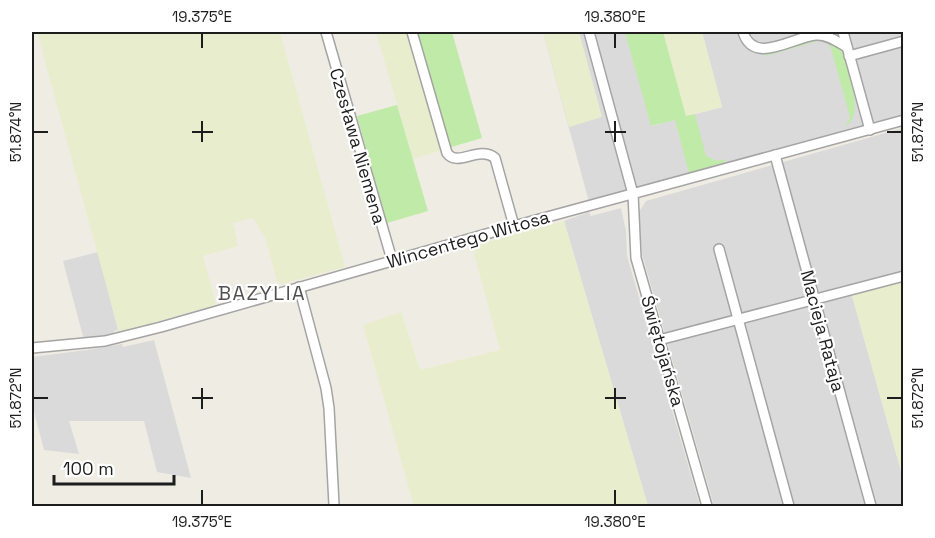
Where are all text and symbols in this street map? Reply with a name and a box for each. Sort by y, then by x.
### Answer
text: 19.375°E [172,7,232,26]
text: 19.380°E [584,7,646,26]
street label: Czesława Niemena [325,65,391,227]
text: 51.874°N [6,102,25,162]
text: 51.874°N [908,102,927,162]
street label: Wincentego Witosa [384,205,552,273]
street label: Macieja Rataja [796,267,850,395]
district label: BAZYLIA [218,280,306,306]
street label: Świętojańska [636,293,690,409]
text: 51.872°N [6,367,25,429]
text: 51.872°N [908,367,927,429]
scale bar [54,448,174,486]
text: 100 m [63,457,114,480]
text: 19.375°E [172,512,232,531]
text: 19.380°E [584,512,646,531]

